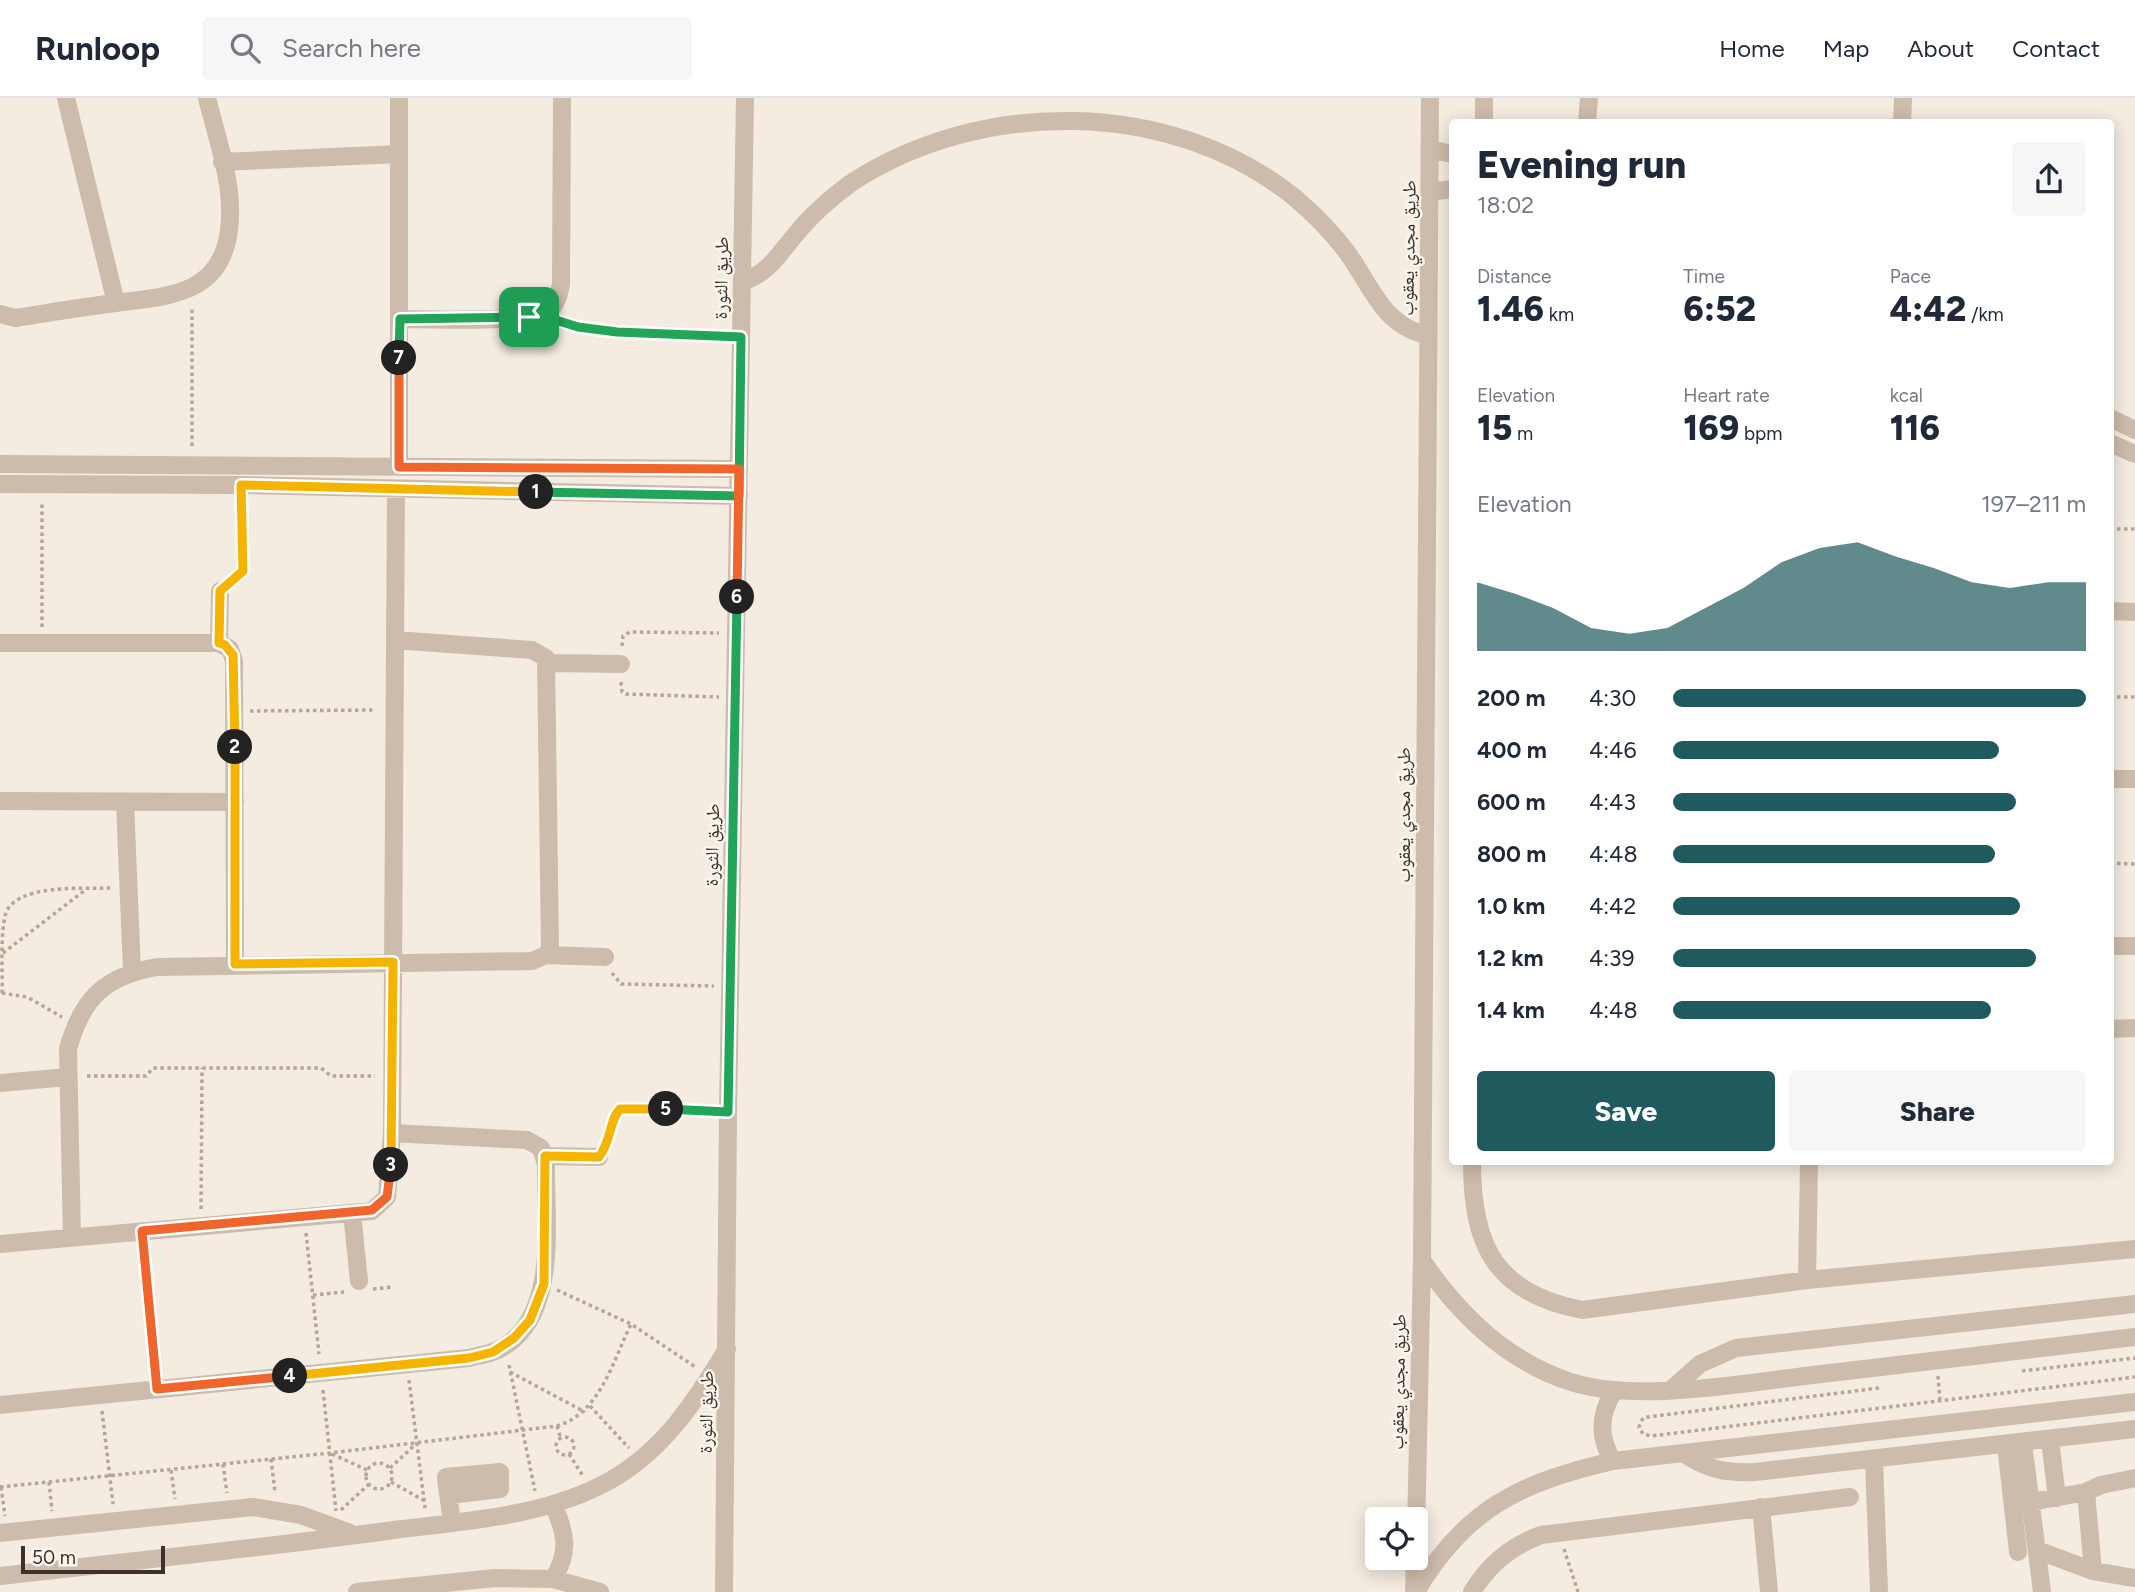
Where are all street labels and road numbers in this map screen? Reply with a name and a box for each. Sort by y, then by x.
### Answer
street label: طريق مجدي يعقوب [1395,180,1425,316]
street label: طريق الثورة [709,236,733,320]
street label: طريق مجدي يعقوب [1392,747,1418,883]
street label: طريق الثورة [700,803,724,887]
street label: طريق مجدي يعقوب [1385,1314,1415,1450]
street label: طريق الثورة [694,1370,718,1454]

